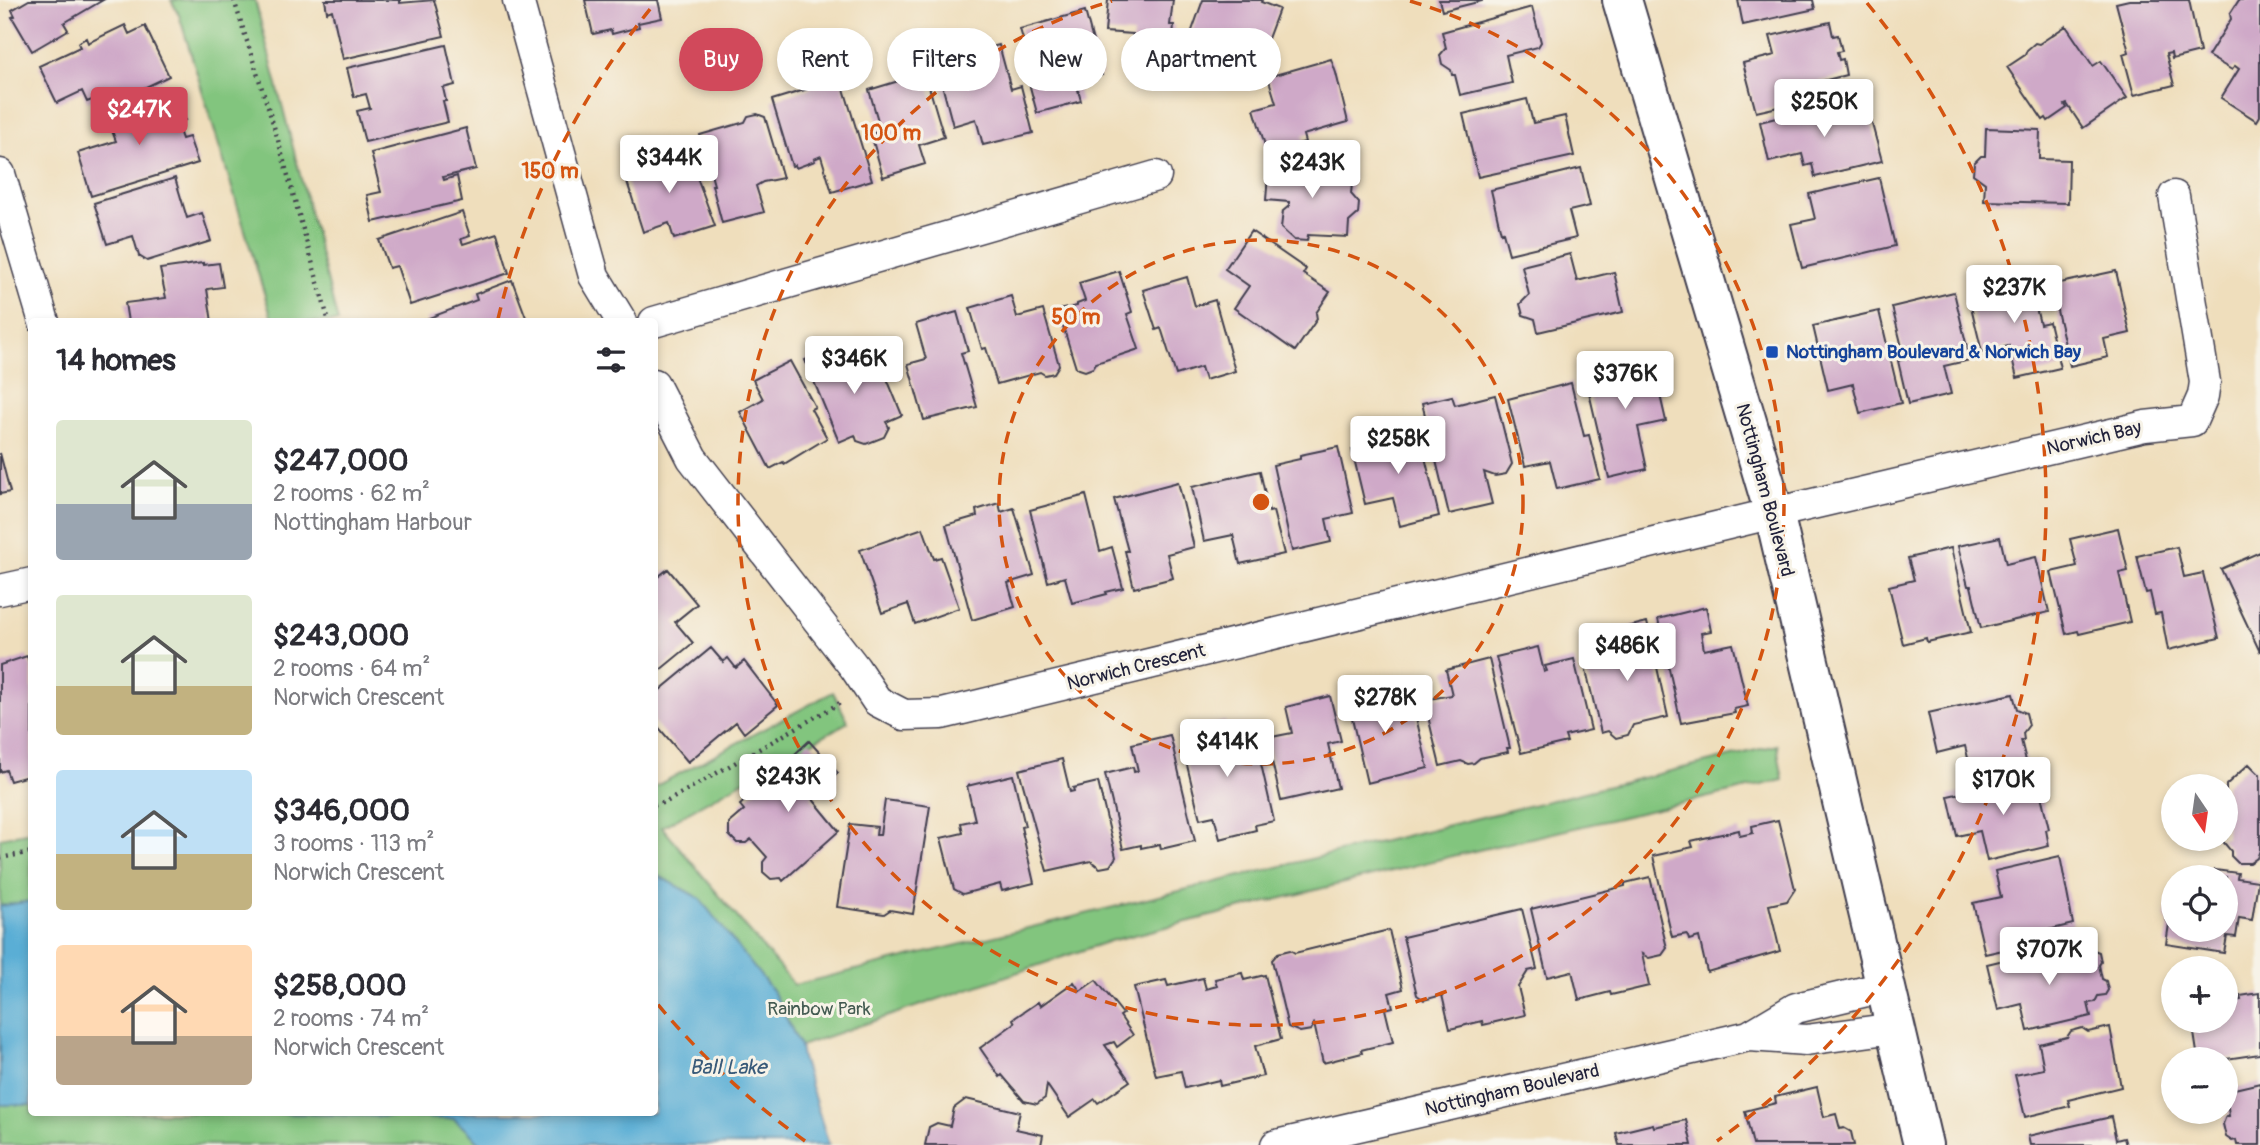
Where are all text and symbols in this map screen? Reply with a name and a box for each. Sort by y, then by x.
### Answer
chip: Buy [679,28,763,91]
chip: Rent [777,28,873,91]
chip: Filters [887,28,1000,91]
chip: New [1014,28,1107,91]
chip: Apartment [1121,28,1281,91]
pin: $250K [1775,80,1873,139]
text: $250K [1790,87,1858,116]
pin: $247K [90,88,188,147]
text: $247K [107,95,171,124]
text: 100 m [861,120,921,147]
pin: $344K [620,136,718,195]
pin: $243K [1263,140,1361,200]
text: $344K [636,143,702,172]
text: $243K [1279,148,1345,177]
text: 150 m [521,158,579,185]
pin: $237K [1965,266,2063,325]
text: $237K [1982,273,2046,302]
text: 50 m [1052,304,1101,331]
pin: $346K [805,336,903,396]
place label: Nottingham Boulevard & Norwich Bay [1786,340,2082,364]
icon: filters [592,341,630,379]
text: 14 homes [56,342,176,379]
text: $346K [821,344,887,373]
marker: Nottingham Boulevard & Norwich Bay [1764,344,1780,360]
pin: $376K [1576,352,1674,411]
text: $376K [1593,359,1657,388]
street label: Nottingham Boulevard [1730,401,1800,579]
street label: Norwich Bay [2044,415,2144,461]
pin: $258K [1349,416,1447,476]
text: $258K [1366,424,1430,453]
text: $247,000 [273,442,408,479]
icon: home [112,448,196,532]
text: 2 rooms · 62 m² [273,479,430,508]
centre of rings [1249,490,1273,514]
text: Nottingham Harbour [273,508,472,537]
text: $243,000 [273,617,409,654]
icon: home [112,623,196,707]
pin: $486K [1578,624,1676,683]
text: $486K [1595,631,1659,660]
street label: Norwich Crescent [1064,638,1208,696]
text: 2 rooms · 64 m² [273,654,430,683]
pin: $278K [1336,676,1434,735]
text: Norwich Crescent [273,683,444,712]
text: $278K [1354,683,1416,712]
pin: $414K [1178,720,1276,779]
text: $414K [1196,727,1258,756]
pin: $243K [739,754,837,814]
pin: $170K [1954,758,2052,817]
text: $243K [755,762,821,791]
text: $170K [1971,765,2035,794]
north arrow [2161,774,2238,850]
map controls [2161,774,2238,1124]
text: $346,000 [273,792,410,829]
icon: home [112,798,196,882]
text: 3 rooms · 113 m² [273,829,434,858]
text: Norwich Crescent [273,858,444,887]
button: locate [2161,865,2238,942]
pin: $707K [2000,928,2098,987]
text: $707K [2016,935,2082,964]
button: + [2161,956,2238,1033]
text: $258,000 [273,967,407,1004]
icon: home [112,973,196,1057]
park label: Rainbow Park [767,997,871,1021]
text: 2 rooms · 74 m² [273,1004,429,1033]
text: Norwich Crescent [273,1033,444,1062]
button: − [2161,1047,2238,1124]
water label: Ball Lake [690,1054,769,1081]
street label: Nottingham Boulevard [1422,1058,1602,1122]

